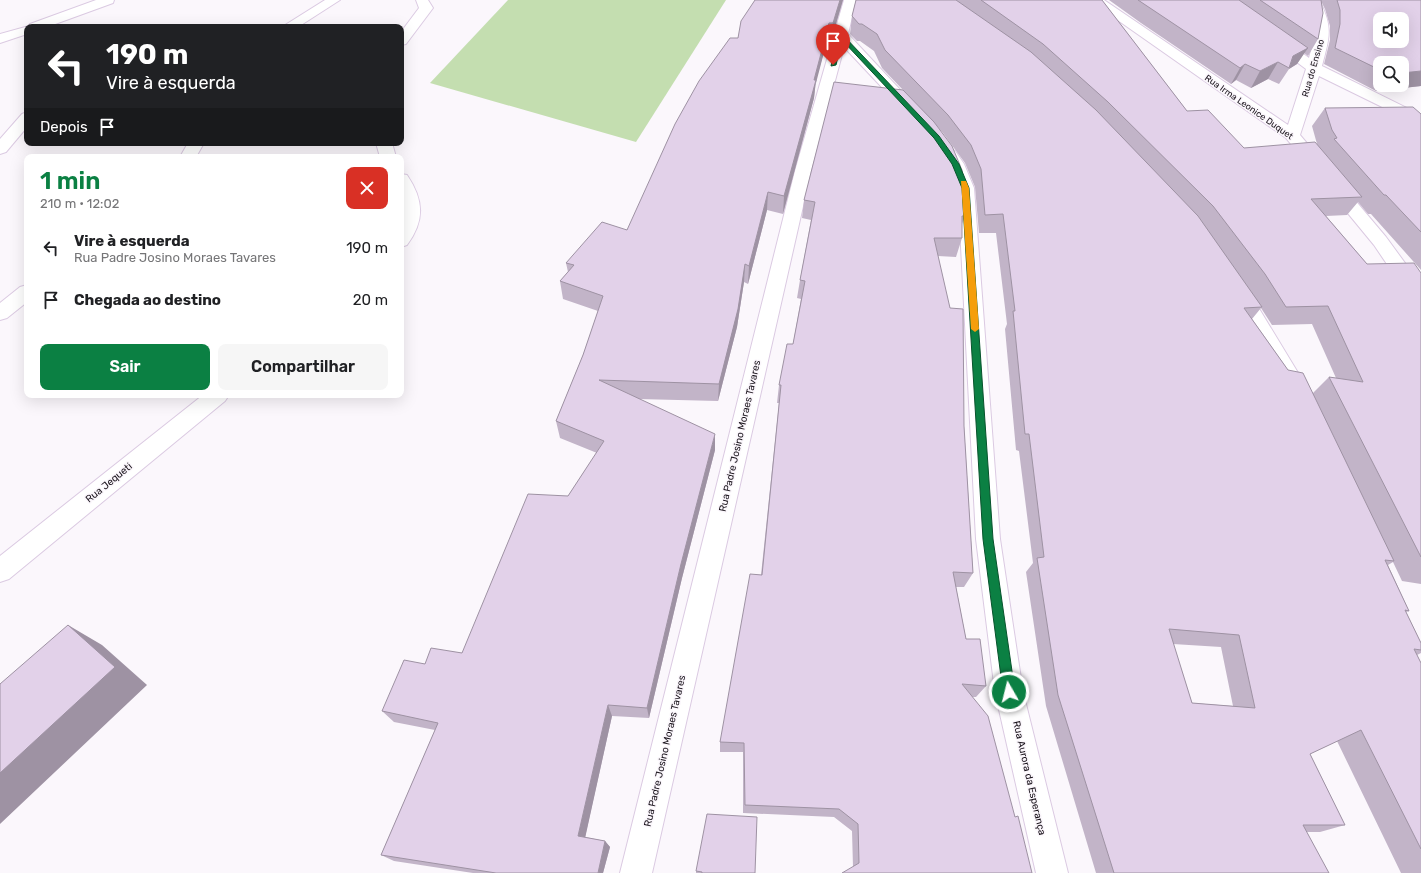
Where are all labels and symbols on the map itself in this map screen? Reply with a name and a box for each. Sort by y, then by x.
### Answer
pin [816,24,850,65]
street label: Rua do Ensino [1300,38,1326,98]
street label: Rua Irma Leonice Duquet [1203,73,1295,142]
street label: Rua Padre Josino Moraes Tavares [717,359,763,513]
street label: Rua Jequeti [83,461,135,505]
position arrow [988,671,1030,713]
street label: Rua Padre Josino Moraes Tavares [642,674,688,828]
street label: Rua Aurora da Esperança [1010,720,1048,836]

